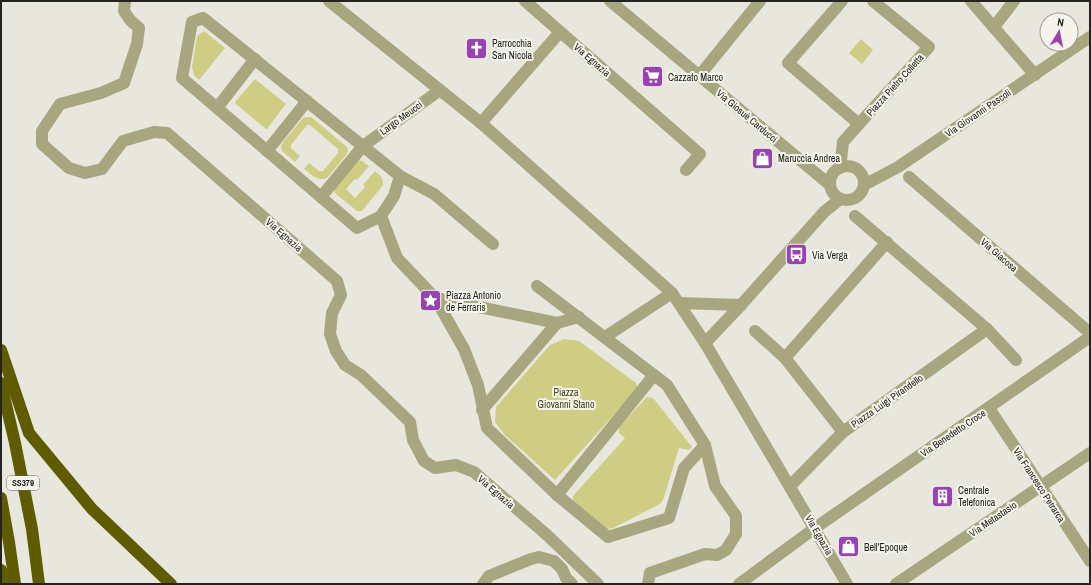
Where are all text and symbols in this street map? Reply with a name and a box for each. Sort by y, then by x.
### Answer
north arrow [1039,12,1079,52]
text: N [1056,15,1065,30]
church icon: Parrocchia San Nicola [463,36,489,62]
place label: Parrocchia San Nicola [492,37,533,62]
street label: Via Egnazia [571,40,613,80]
street label: Piazza Pietro Colletta [864,51,927,119]
supermarket icon: Cazzato Marco [640,64,666,90]
place label: Cazzato Marco [668,71,724,84]
street label: Via Giovanni Pascoli [942,86,1014,140]
street label: Via Giosuè Carducci [714,87,780,145]
street label: Largo Meucci [377,98,425,138]
shop icon: Maruccia Andrea [749,145,775,171]
place label: Maruccia Andrea [778,152,840,165]
street label: Via Egnazia [263,215,305,255]
street label: Via Giacosa [978,235,1021,275]
bus stop icon: Via Verga [784,242,810,268]
place label: Via Verga [812,249,848,262]
place icon: Piazza Antonio de Ferraris [418,288,444,314]
place label: Piazza Antonio de Ferraris [446,289,502,314]
street label: Piazza Luigi Pirandello [849,371,926,431]
park label: Piazza Giovanni Stano [538,386,595,411]
street label: Via Benedetto Croce [918,406,988,460]
street label: Via Francesco Petrarca [1010,445,1068,525]
street label: Via Egnazia [475,472,517,512]
road number: SS379 [7,476,39,490]
building icon: Centrale Telefonica [929,483,955,509]
place label: Centrale Telefonica [958,484,996,509]
street label: Via Metastasio [967,498,1020,540]
street label: Via Egnazia [802,512,836,558]
shop icon: Bell'Epoque [835,534,861,560]
place label: Bell'Epoque [864,541,908,554]

